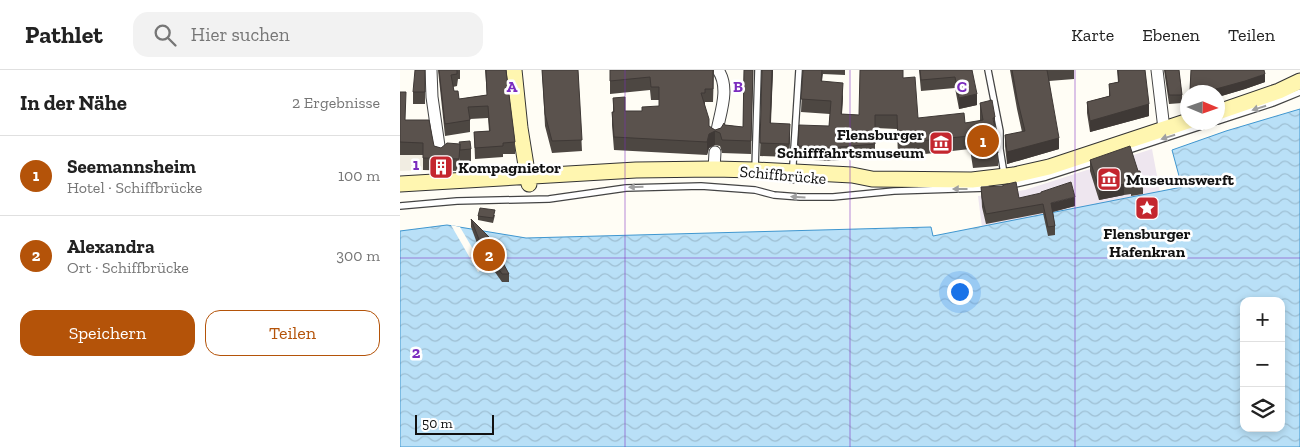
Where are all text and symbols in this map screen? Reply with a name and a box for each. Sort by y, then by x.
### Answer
search box [133,12,483,57]
text: Pathlet [25,20,103,49]
icon: search [151,21,179,49]
text: Hier suchen [191,23,290,46]
text: Karte [1071,24,1114,46]
text: Ebenen [1142,24,1200,46]
text: Teilen [1228,24,1275,46]
text: A [507,77,518,96]
text: B [733,77,743,96]
text: C [957,77,967,96]
north arrow [1180,85,1225,130]
text: In der Nähe [20,90,127,115]
text: 2 Ergebnisse [292,93,380,112]
one-way arrow [1251,104,1266,112]
pin: 1 [967,122,999,160]
place label: Flensburger Schifffahrtsmuseum [777,125,924,162]
museum icon: Flensburger Schifffahrtsmuseum [928,130,954,156]
one-way arrow [1160,134,1175,141]
building icon: Kompagnietor [428,154,454,180]
text: Seemannsheim [67,155,196,178]
text: 1 [413,155,420,174]
place label: Kompagnietor [458,158,561,177]
street label: Schiffbrücke [739,162,827,188]
text: 1 [33,166,39,185]
text: 100 m [338,166,380,185]
museum icon: Museumswerft [1096,166,1122,192]
place label: Museumswerft [1126,170,1234,189]
text: Hotel · Schiffbrücke [67,178,202,197]
one-way arrow [628,184,644,192]
one-way arrow [952,185,968,193]
one-way arrow [790,192,806,200]
place icon: Flensburger Hafenkran [1134,195,1160,221]
place label: Flensburger Hafenkran [1103,224,1191,261]
text: Alexandra [67,235,155,258]
pin: 2 [473,236,505,274]
text: 2 [32,246,40,265]
text: 300 m [336,246,380,265]
text: Ort · Schiffbrücke [67,258,189,277]
your location [947,279,973,305]
map controls [1240,297,1285,432]
button: + [1240,297,1285,342]
button: Speichern [20,310,195,356]
button: Teilen [205,310,380,356]
button: − [1240,342,1285,387]
text: 2 [412,343,421,362]
button: layers [1240,387,1285,432]
scale bar [415,412,494,435]
text: 50 m [422,415,453,432]

